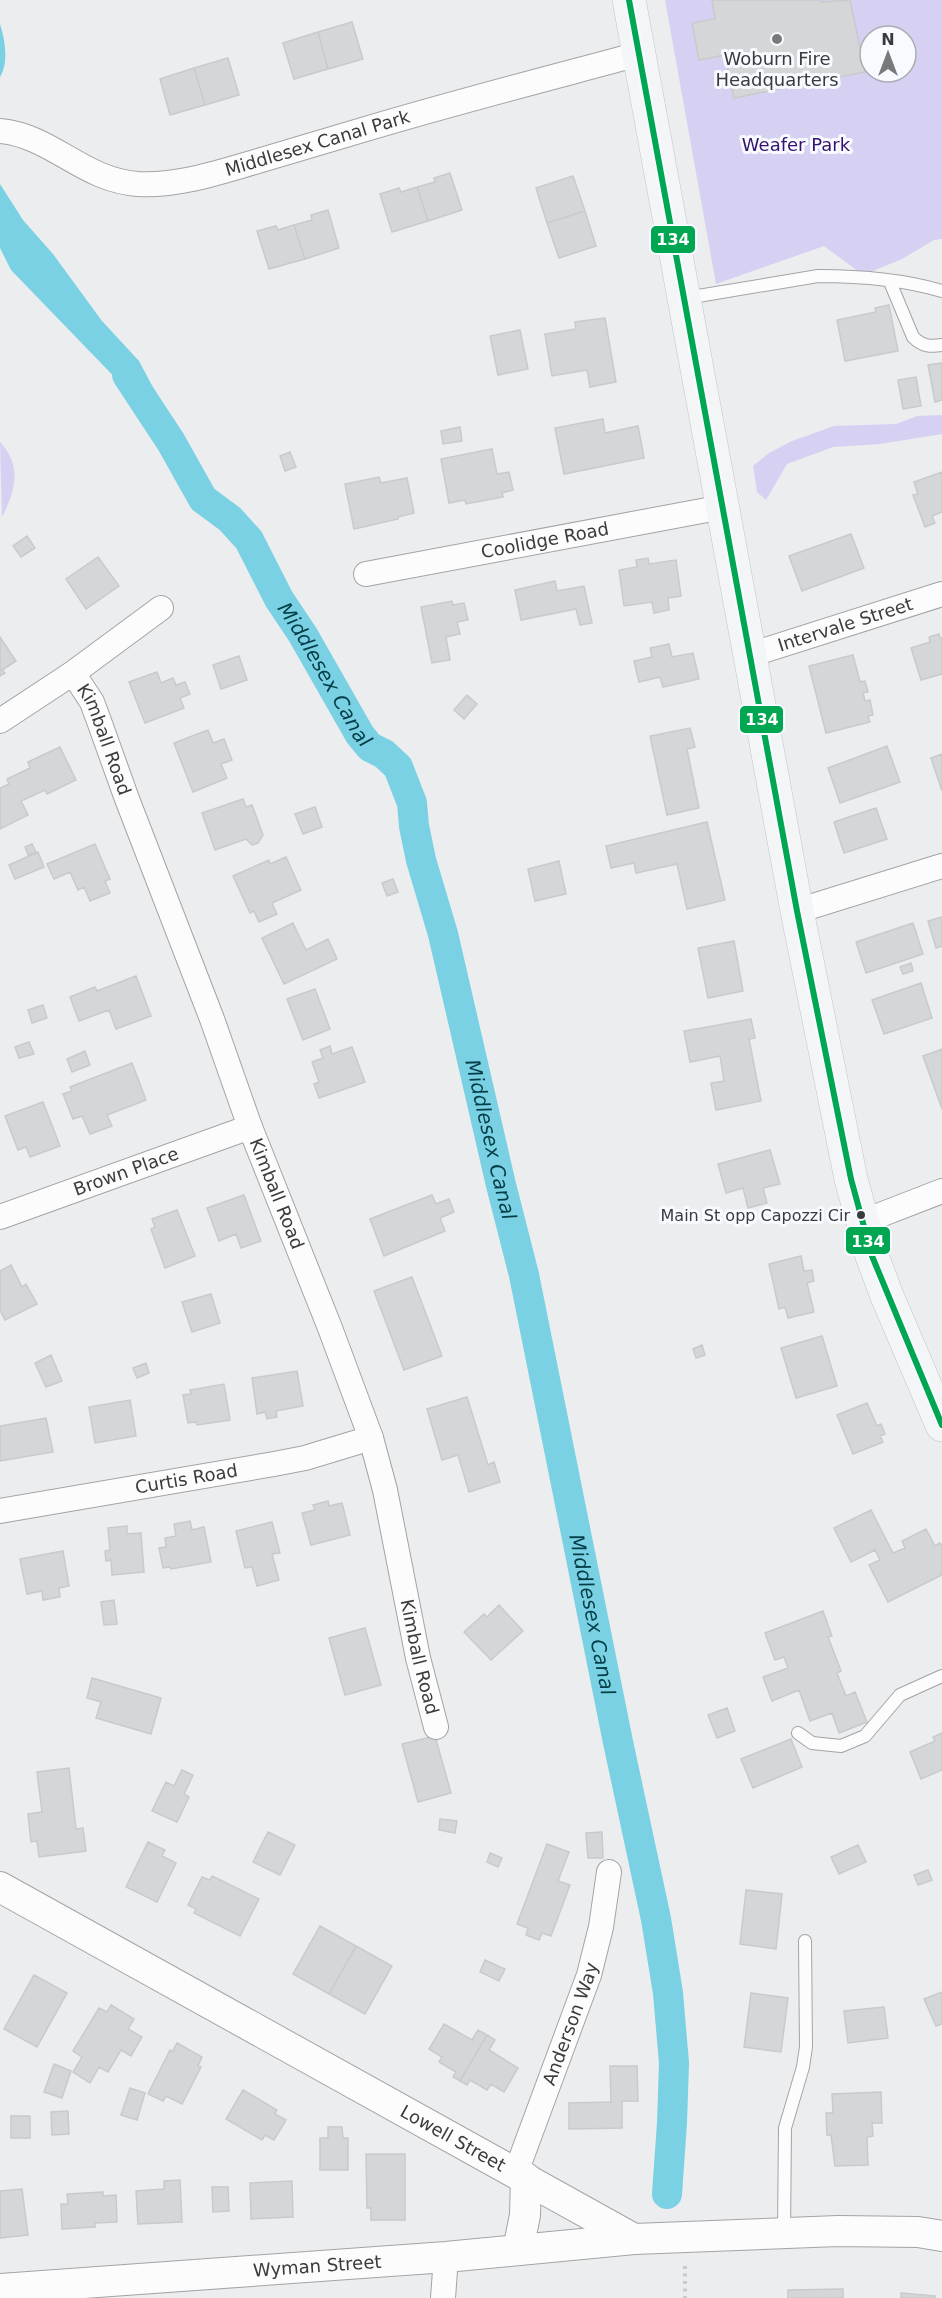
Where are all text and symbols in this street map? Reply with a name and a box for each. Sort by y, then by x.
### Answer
north arrow [858,24,918,84]
text: N [881,30,895,49]
marker: Woburn Fire Headquarters [770,32,784,46]
place label: Woburn Fire Headquarters [715,48,839,90]
street label: Middlesex Canal Park [222,105,413,180]
park label: Weafer Park [742,134,851,155]
line badge: 134 [650,225,696,254]
text: 134 [656,230,690,249]
street label: Coolidge Road [479,518,610,562]
street label: Intervale Street [775,593,915,656]
water label: Middlesex Canal [273,598,377,752]
street label: Kimball Road [73,680,136,798]
line badge: 134 [739,705,784,734]
text: 134 [745,710,779,729]
water label: Middlesex Canal [460,1057,521,1223]
street label: Kimball Road [246,1135,309,1252]
street label: Brown Place [71,1143,181,1200]
place label: Main St opp Capozzi Cir [661,1206,850,1225]
marker: Main St opp Capozzi Cir [855,1209,867,1221]
line badge: 134 [845,1226,891,1255]
text: 134 [851,1232,885,1251]
street label: Curtis Road [133,1459,239,1498]
water label: Middlesex Canal [564,1532,620,1698]
street label: Kimball Road [397,1597,443,1717]
street label: Anderson Way [538,1960,602,2088]
street label: Lowell Street [397,2100,509,2176]
street label: Wyman Street [252,2251,382,2281]

